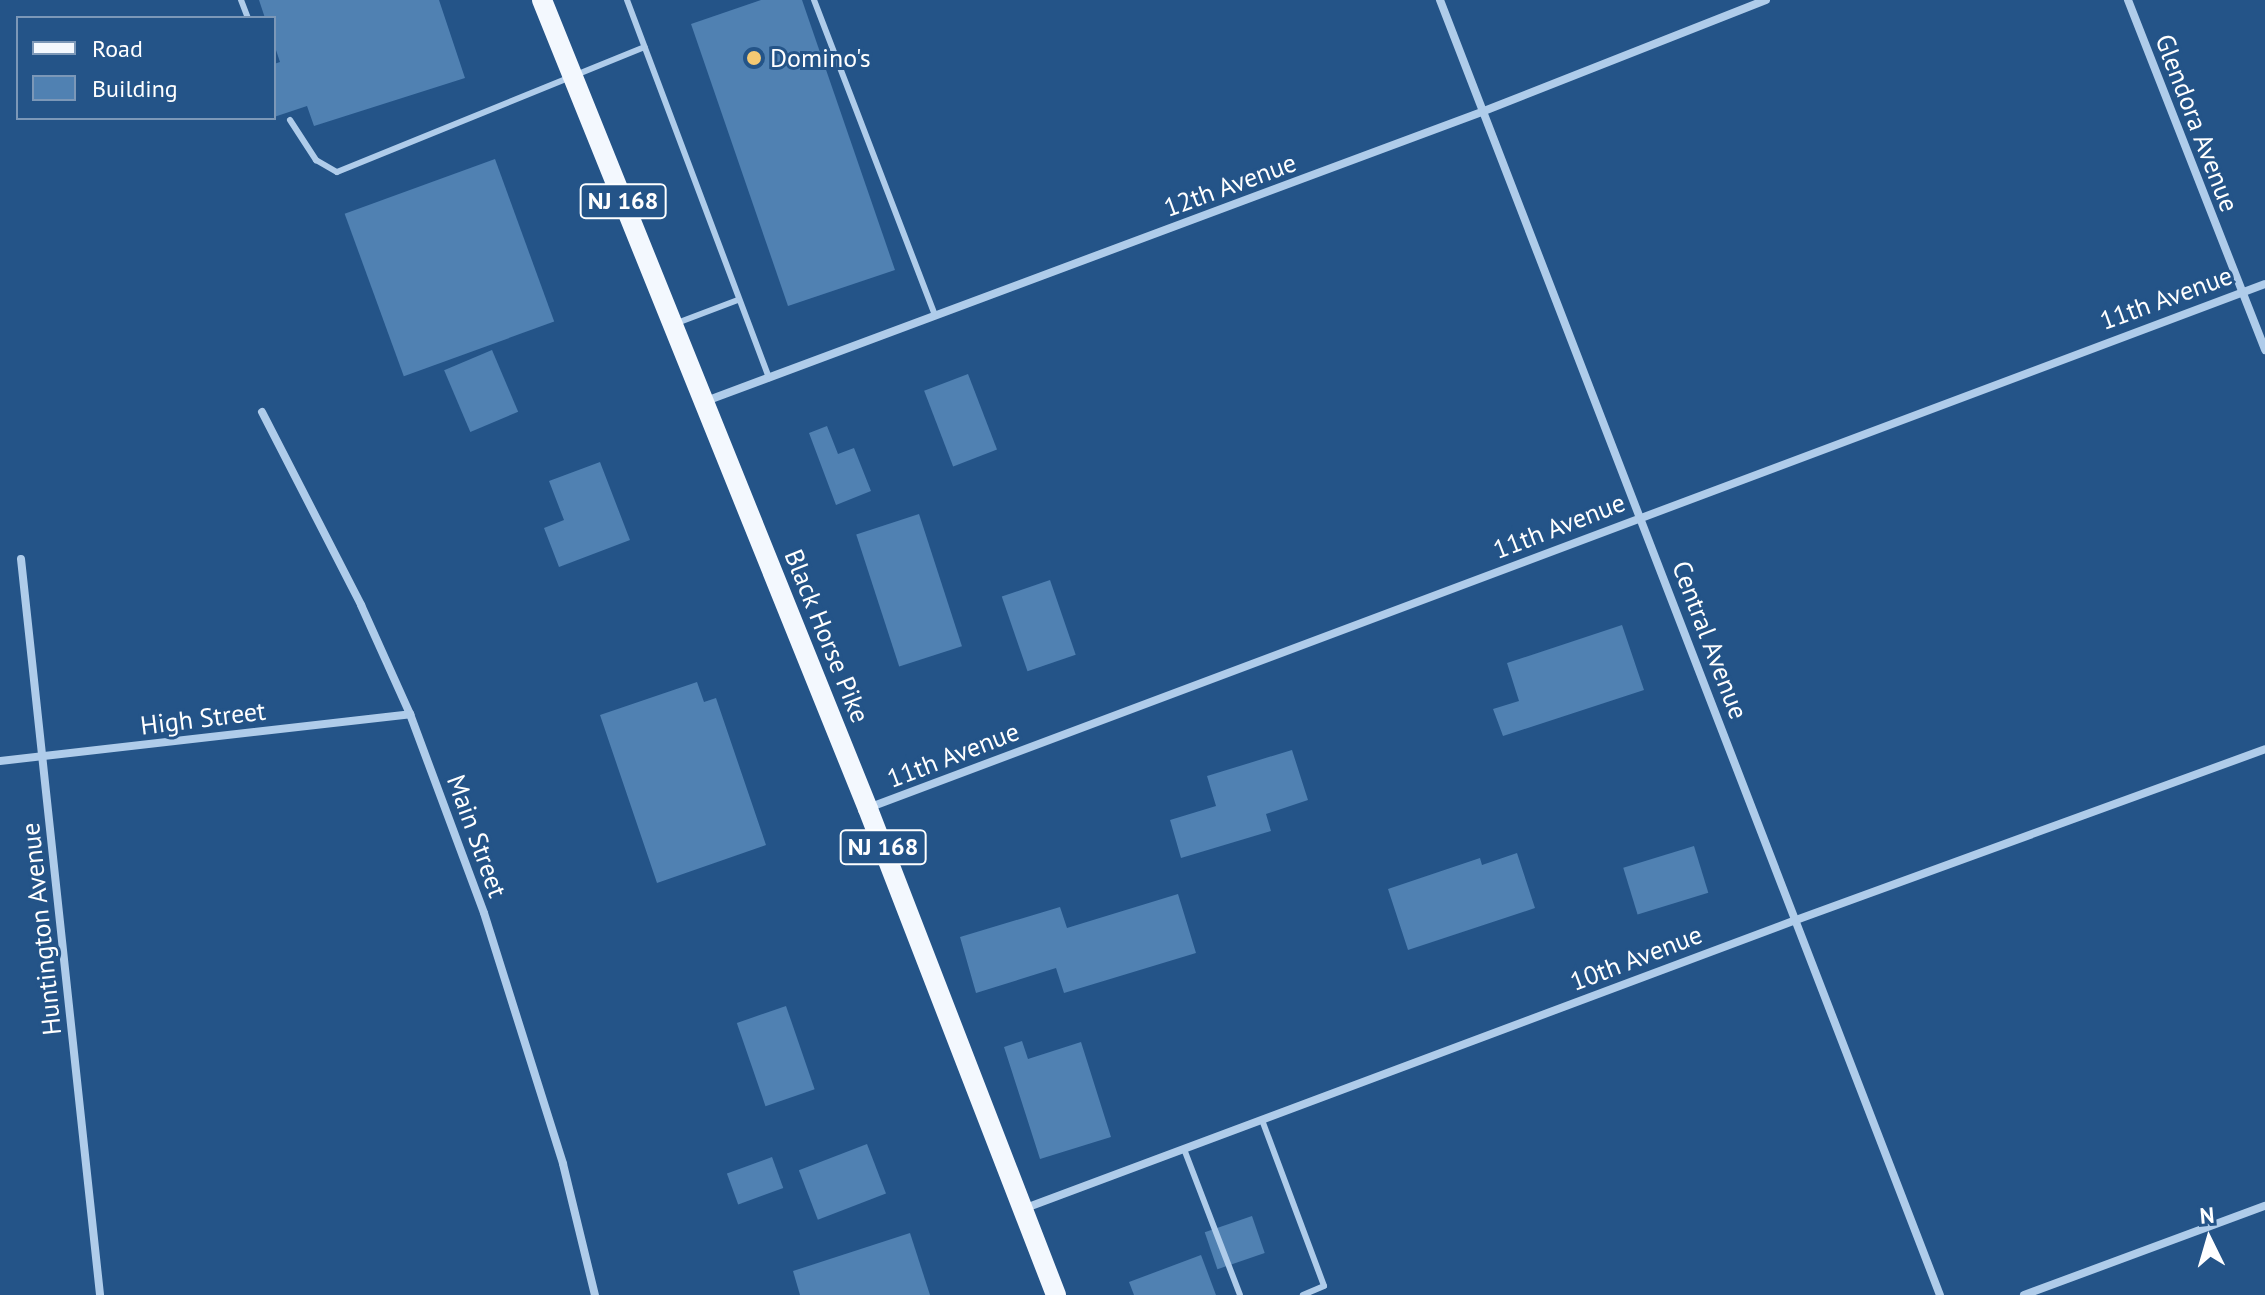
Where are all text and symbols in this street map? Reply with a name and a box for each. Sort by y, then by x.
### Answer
legend [16,16,276,120]
street label: Glendora Avenue [2149,29,2245,217]
text: Road [92,33,143,64]
place label: Domino's [770,42,871,74]
marker: Domino's [745,49,763,67]
text: Building [92,73,178,104]
street label: 12th Avenue [1159,146,1301,224]
road number: NJ 168 [579,181,667,221]
street label: 11th Avenue [2095,259,2237,337]
street label: 11th Avenue [1488,486,1630,566]
street label: Black Horse Pike [778,544,876,728]
street label: Central Avenue [1665,556,1755,724]
street label: High Street [139,695,267,741]
street label: 11th Avenue [882,715,1024,795]
street label: Main Street [440,771,514,901]
street label: Huntington Avenue [14,821,68,1037]
road number: NJ 168 [839,827,927,867]
street label: 10th Avenue [1565,918,1707,998]
north arrow [2169,1199,2249,1279]
text: N [2198,1201,2215,1230]

